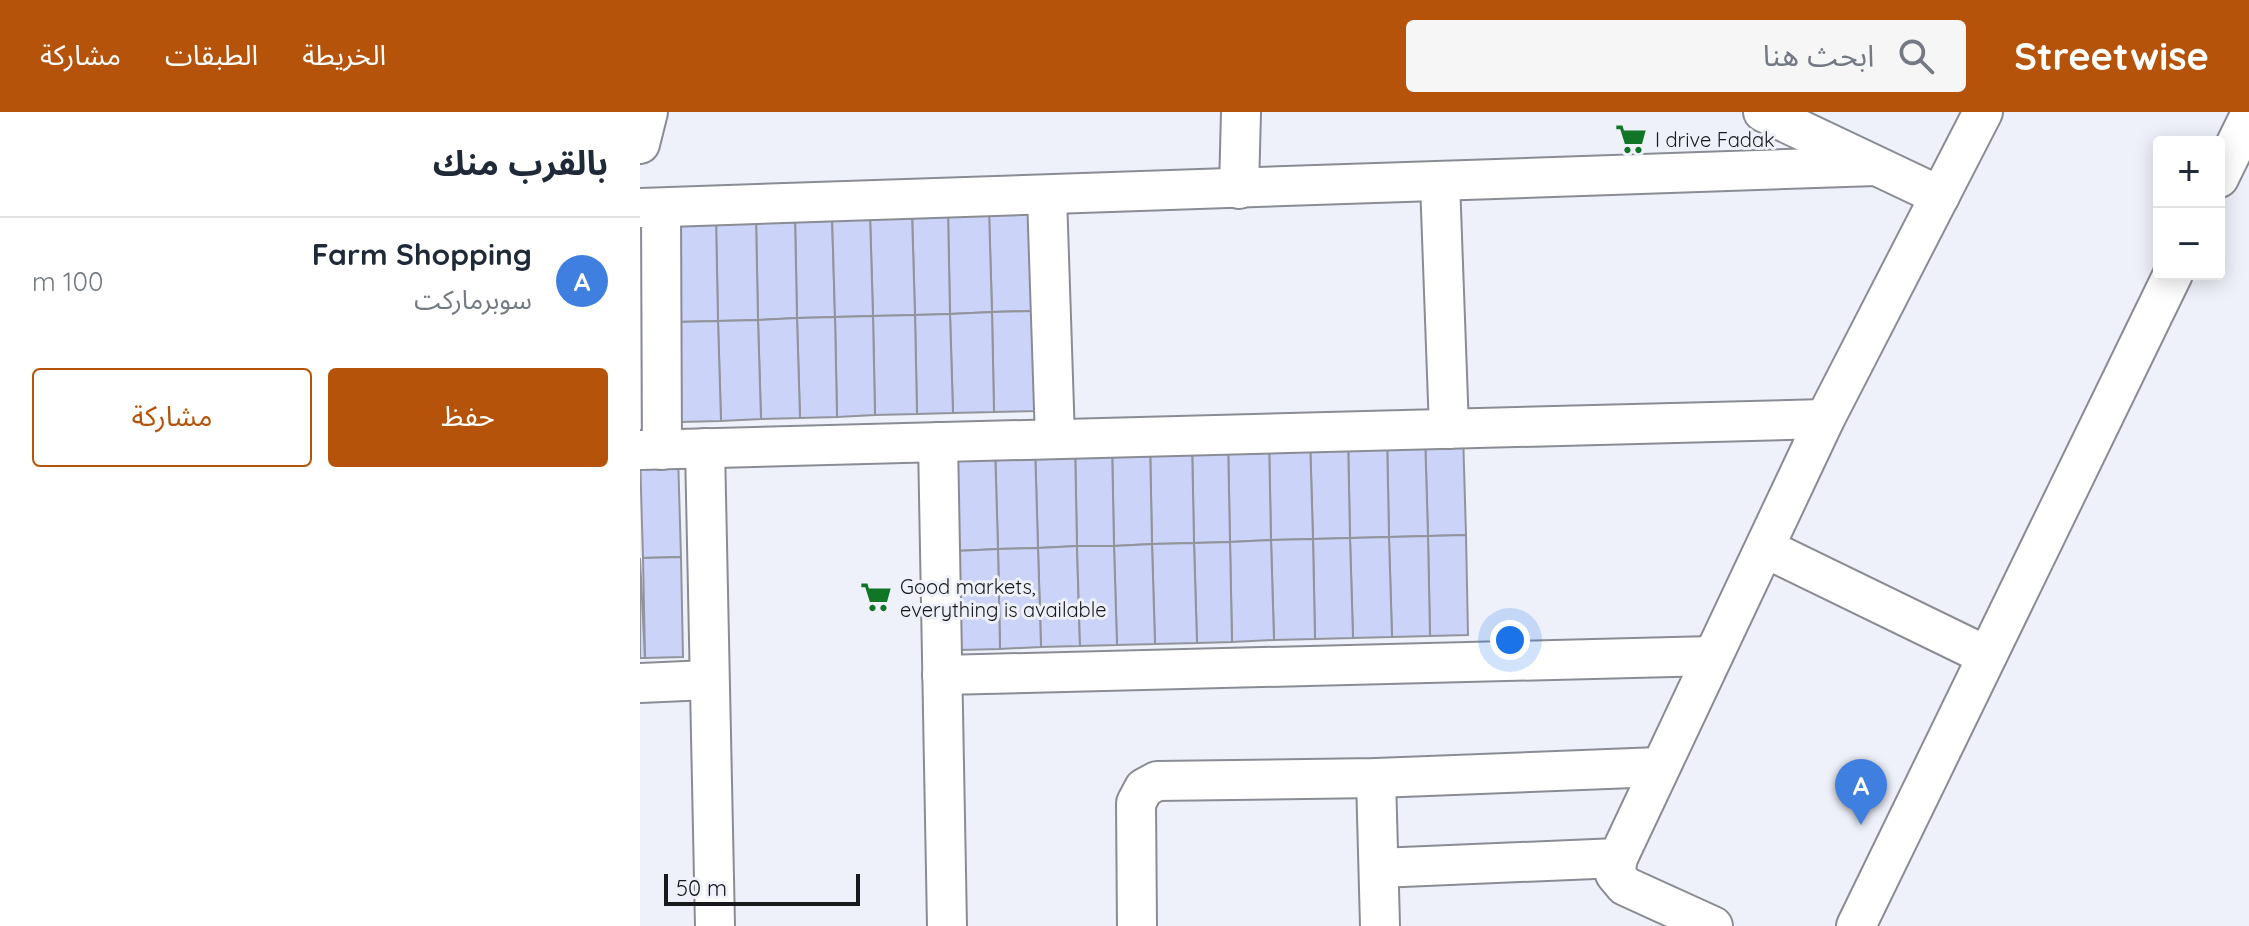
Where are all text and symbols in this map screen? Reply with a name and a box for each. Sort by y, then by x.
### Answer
search box [1406,20,1966,92]
text: Streetwise [2014,32,2209,80]
icon: search [1894,34,1938,78]
text: ابحث هنا [1763,36,1874,74]
text: مشاركة [40,37,121,72]
text: الطبقات [165,37,258,72]
text: الخريطة [302,37,386,72]
supermarket icon: I drive Fadak [1614,122,1648,156]
place label: I drive Fadak [1655,127,1775,152]
map controls [2153,136,2225,280]
button: + [2153,136,2225,208]
text: بالقرب منك [433,141,608,184]
button: − [2153,208,2225,280]
text: Farm Shopping [312,235,532,273]
text: 100 m [32,265,103,298]
text: A [574,265,590,298]
text: سوبرماركت [414,283,532,316]
button: مشاركة [32,368,312,467]
button: حفظ [328,368,608,467]
place label: Good markets, everything is available [900,574,1106,622]
supermarket icon: Good markets, everything is available [859,580,893,614]
your location [1490,620,1530,660]
pin: A [1835,759,1887,825]
scale bar [664,870,860,906]
text: 50 m [676,874,727,902]

